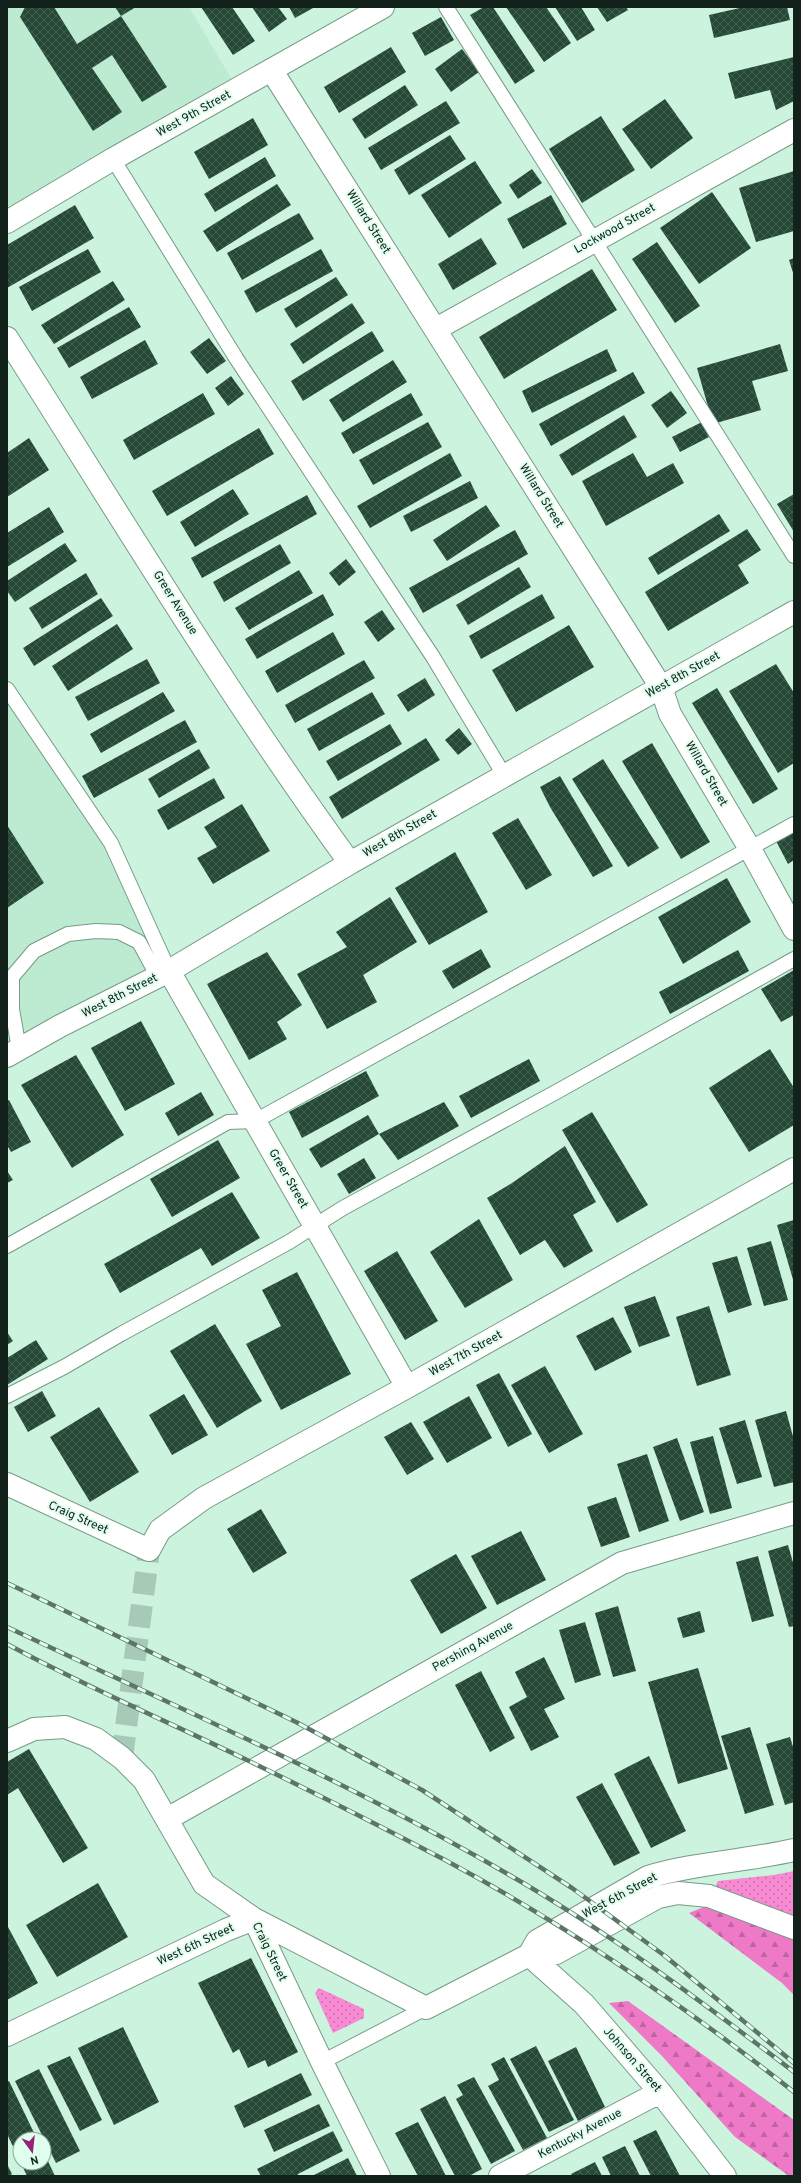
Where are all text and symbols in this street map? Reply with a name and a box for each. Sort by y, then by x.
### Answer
street label: West 9th Street [154,87,234,141]
street label: Willard Street [342,187,394,257]
street label: Lockwood Street [571,200,659,258]
street label: Willard Street [515,461,567,531]
street label: Greer Avenue [149,568,201,638]
street label: West 8th Street [643,648,723,702]
street label: Willard Street [681,738,731,810]
street label: West 8th Street [360,806,440,862]
street label: West 8th Street [79,970,161,1022]
street label: Greer Street [264,1146,312,1212]
street label: West 7th Street [427,1327,505,1381]
street label: Craig Street [45,1498,111,1538]
street label: Pershing Avenue [430,1618,516,1676]
street label: West 6th Street [580,1869,660,1923]
street label: West 6th Street [155,1920,237,1970]
street label: Craig Street [248,1920,290,1984]
street label: Johnson Street [599,2024,665,2096]
street label: Kentucky Avenue [535,2105,625,2163]
north arrow [12,2131,52,2171]
text: N [29,2152,40,2167]

